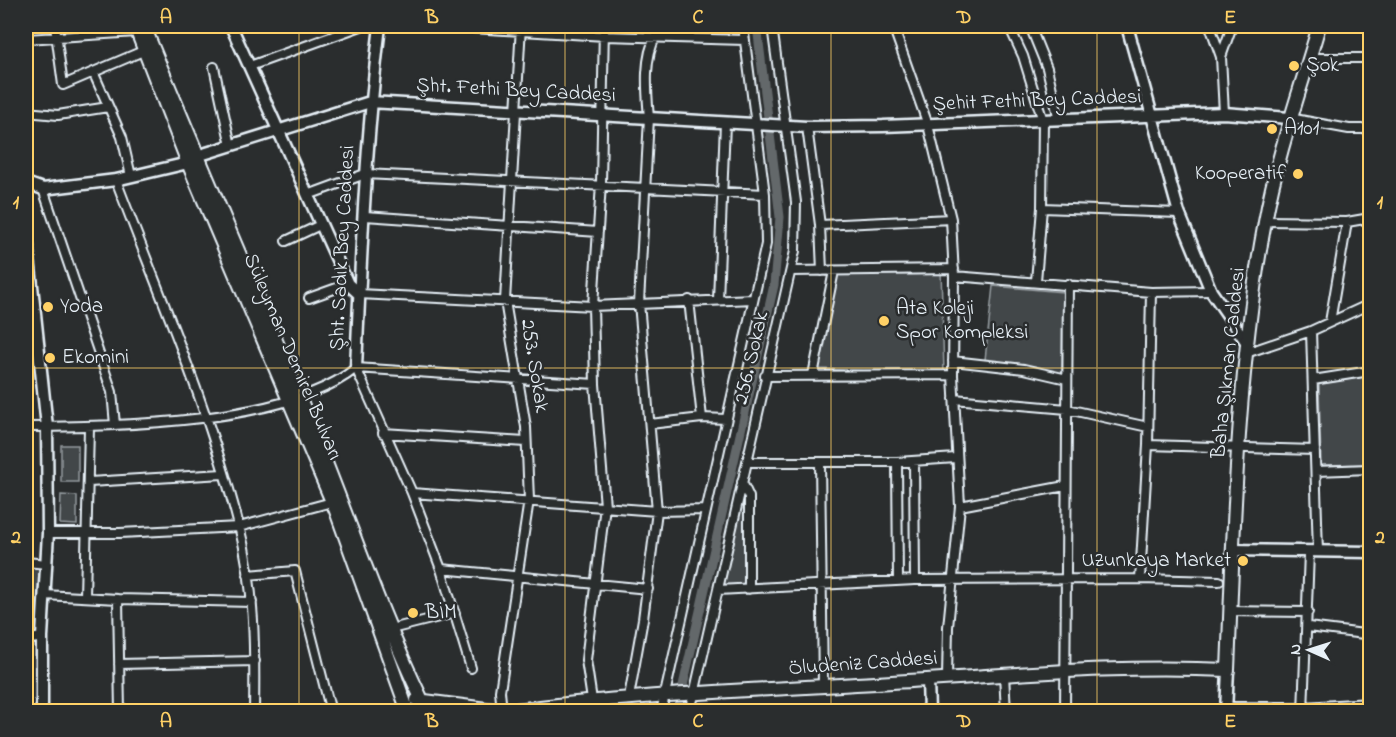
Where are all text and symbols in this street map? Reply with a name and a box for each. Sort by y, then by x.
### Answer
text: A [160,4,172,33]
text: B [424,4,439,33]
text: C [693,4,704,33]
text: D [956,4,971,33]
text: E [1224,4,1236,33]
place label: Şok [1306,51,1340,81]
marker: Şok [1287,59,1301,73]
street label: Şht. Fethi Bey Caddesi [415,71,617,113]
street label: Şehit Fethi Bey Caddesi [932,82,1142,122]
place label: A101 [1284,114,1320,144]
marker: A101 [1265,122,1279,136]
street label: Şht. Sadık Bey Caddesi [323,144,365,352]
place label: Kooperatif [1195,159,1286,189]
marker: Kooperatif [1291,167,1305,181]
text: 1 [13,189,20,218]
text: 1 [1377,189,1384,218]
street label: Süleyman Demirel Bulvarı [233,249,349,466]
street label: Baha Şıkman Caddesi [1204,266,1254,461]
place label: Yoda [60,292,103,322]
place label: Ata Koleji Spor Kompleksi [896,294,1028,348]
marker: Yoda [41,300,55,314]
street label: 256. Sokak [727,308,777,408]
marker: Ata Koleji Spor Kompleksi [877,314,891,328]
street label: 253. Sokak [512,317,556,416]
place label: Ekomini [62,343,129,373]
marker: Ekomini [43,351,57,365]
text: 2 [10,524,21,553]
text: 2 [1374,524,1385,553]
place label: Uzunkaya Market [1082,546,1231,578]
marker: Uzunkaya Market [1236,554,1250,568]
place label: BİM [424,598,457,628]
marker: BİM [406,606,420,620]
north arrow [1279,620,1339,680]
text: N [1284,643,1308,655]
street label: Öludeniz Caddesi [788,644,938,684]
text: A [160,708,172,737]
text: B [424,708,439,737]
text: C [693,708,704,737]
text: D [956,708,971,737]
text: E [1224,708,1236,737]

